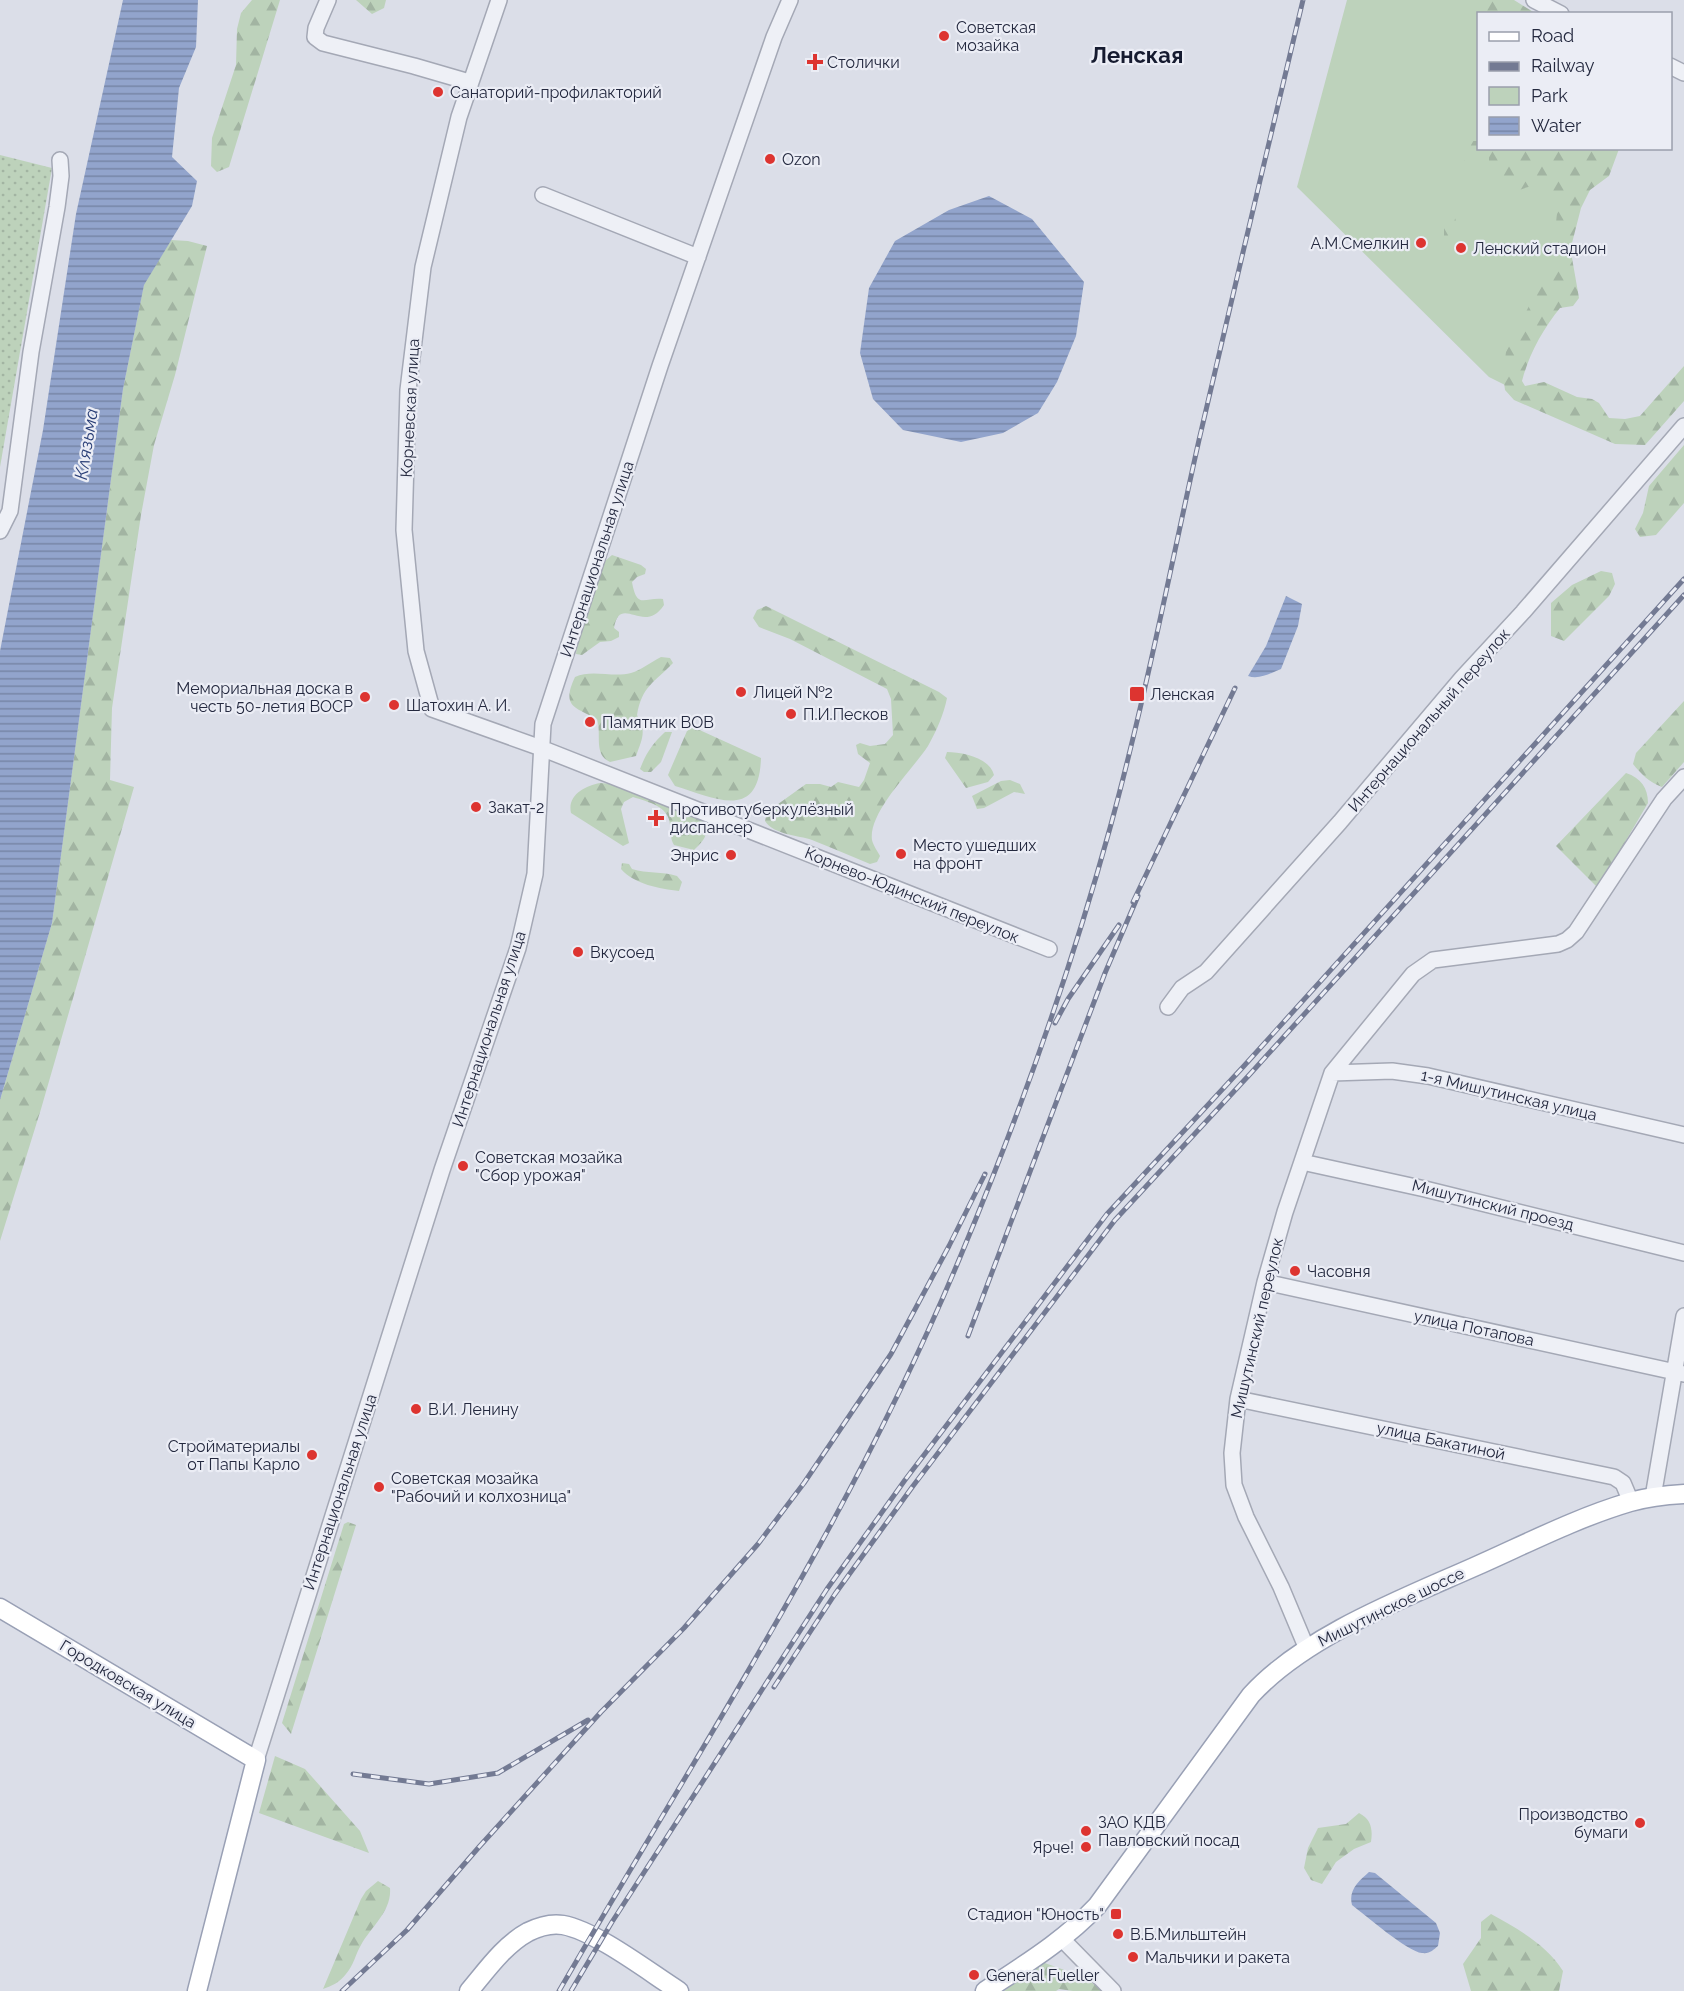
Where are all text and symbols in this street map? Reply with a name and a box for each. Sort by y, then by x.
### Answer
legend [1477,12,1672,150]
place label: Советская мозайка [956,18,1036,55]
text: Road [1531,25,1574,46]
marker: Советская мозайка [937,29,951,43]
district label: Ленская [1091,42,1183,68]
place label: Столички [827,53,900,72]
marker: Столички [808,55,822,69]
text: Railway [1531,55,1595,76]
place label: Санаторий-профилакторий [450,83,662,102]
marker: Санаторий-профилакторий [431,85,445,99]
text: Park [1531,85,1568,106]
text: Water [1531,115,1582,136]
place label: Ozon [782,150,821,169]
marker: Ozon [763,152,777,166]
place label: А.М.Смелкин [1311,234,1409,253]
marker: А.М.Смелкин [1414,236,1428,250]
place label: Ленский стадион [1473,239,1606,258]
marker: Ленский стадион [1454,241,1468,255]
street label: Корневская улица [397,338,423,478]
water label: Клязьма [70,407,102,481]
street label: Интернациональная улица [556,459,638,659]
street label: Интернациональный переулок [1344,624,1514,816]
place label: Мемориальная доска в честь 50-летия ВОСР [176,679,353,716]
place label: Лицей №2 [753,683,833,702]
marker: Лицей №2 [734,685,748,699]
marker: Ленская [1128,685,1146,703]
place label: Ленская [1150,685,1214,704]
marker: Мемориальная доска в честь 50-летия ВОСР [358,690,372,704]
place label: Шатохин А. И. [406,696,511,715]
marker: Шатохин А. И. [387,698,401,712]
place label: П.И.Песков [803,705,888,724]
marker: П.И.Песков [784,707,798,721]
place label: Памятник ВОВ [602,713,714,732]
marker: Памятник ВОВ [583,715,597,729]
place label: Закат-2 [488,798,544,817]
marker: Закат-2 [469,800,483,814]
place label: Противотуберкулёзный диспансер [670,800,854,837]
marker: Противотуберкулёзный диспансер [647,809,665,827]
place label: Место ушедших на фронт [913,836,1036,873]
street label: Корнево-Юдинский переулок [802,843,1022,947]
place label: Энрис [670,846,719,865]
marker: Место ушедших на фронт [894,847,908,861]
marker: Энрис [724,848,738,862]
street label: Интернациональная улица [448,929,530,1129]
place label: Вкусоед [590,943,654,962]
marker: Вкусоед [571,945,585,959]
street label: 1-я Мишутинская улица [1419,1065,1599,1125]
place label: Советская мозайка "Сбор урожая" [475,1148,623,1185]
marker: Советская мозайка "Сбор урожая" [456,1159,470,1173]
street label: Мишутинский проезд [1410,1176,1576,1234]
street label: Мишутинский переулок [1227,1236,1287,1420]
place label: Часовня [1307,1262,1370,1281]
marker: Часовня [1288,1264,1302,1278]
street label: улица Потапова [1412,1306,1536,1350]
street label: Интернациональная улица [299,1392,381,1592]
place label: В.И. Ленину [428,1400,519,1419]
marker: В.И. Ленину [409,1402,423,1416]
street label: улица Бакатиной [1375,1418,1507,1464]
place label: Стройматериалы от Папы Карло [168,1437,300,1474]
marker: Стройматериалы от Папы Карло [305,1448,319,1462]
place label: Советская мозайка "Рабочий и колхозница" [391,1469,571,1506]
marker: Советская мозайка "Рабочий и колхозница" [372,1480,386,1494]
street label: Мишутинское шоссе [1315,1563,1467,1651]
street label: Городковская улица [57,1636,199,1732]
place label: Производство бумаги [1518,1805,1628,1842]
place label: ЗАО КДВ Павловский посад [1098,1813,1239,1850]
marker: Производство бумаги [1633,1816,1647,1830]
marker: ЗАО КДВ Павловский посад [1079,1824,1093,1838]
place label: Ярче! [1032,1838,1074,1857]
marker: Ярче! [1079,1840,1093,1854]
place label: Стадион "Юность" [967,1905,1104,1924]
marker: Стадион "Юность" [1109,1907,1123,1921]
place label: В.Б.Мильштейн [1130,1925,1246,1944]
marker: В.Б.Мильштейн [1111,1927,1125,1941]
place label: Мальчики и ракета [1145,1948,1290,1967]
marker: Мальчики и ракета [1126,1950,1140,1964]
place label: General Fueller [986,1966,1100,1985]
marker: General Fueller [967,1968,981,1982]

